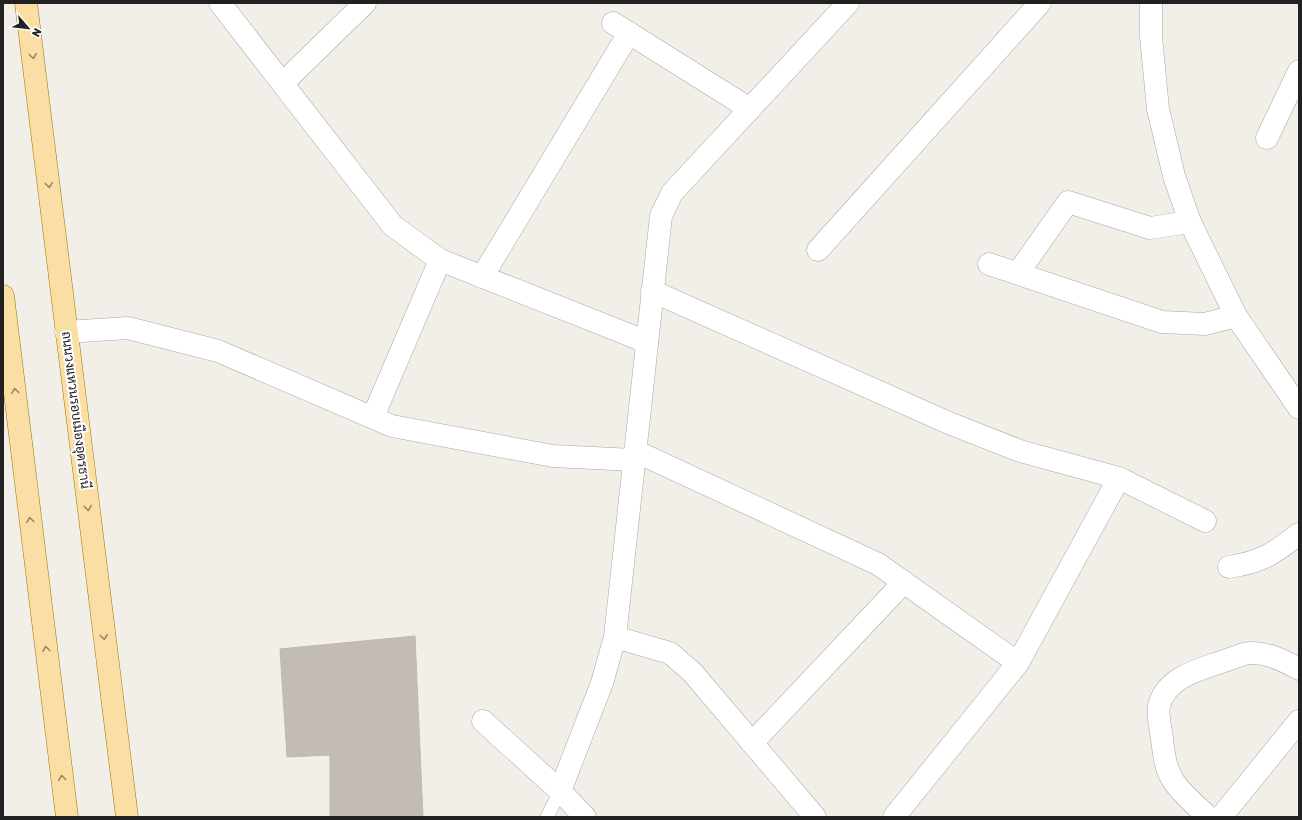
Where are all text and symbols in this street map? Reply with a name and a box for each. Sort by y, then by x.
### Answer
north arrow [8,8,48,48]
text: N [29,26,44,39]
one-way arrow [28,53,37,59]
one-way arrow [44,182,53,188]
street label: ถนนวงแหวนรอบเมืองอุดรธานี [57,330,95,490]
one-way arrow [11,388,20,394]
one-way arrow [83,505,92,511]
one-way arrow [26,517,35,523]
one-way arrow [99,634,108,640]
one-way arrow [42,646,51,652]
one-way arrow [58,775,67,781]

